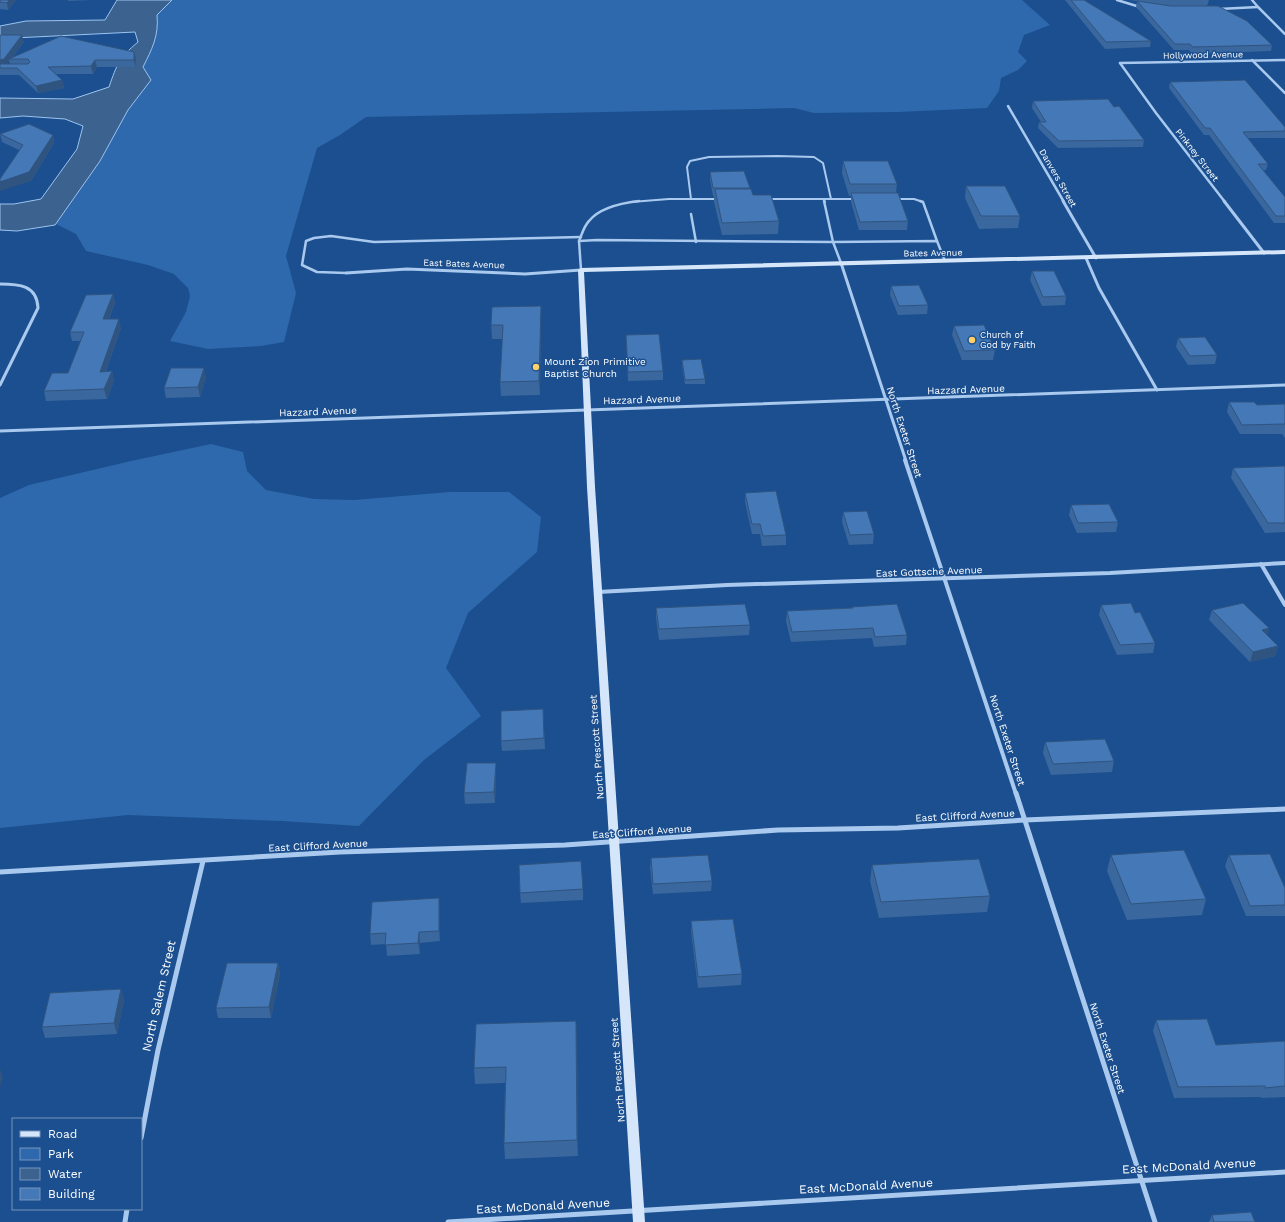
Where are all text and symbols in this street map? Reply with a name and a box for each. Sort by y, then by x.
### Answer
street label: Hollywood Avenue [1163,49,1243,61]
street label: Pinkney Street [1173,127,1221,183]
street label: Danvers Street [1037,147,1079,209]
street label: Bates Avenue [903,247,963,259]
street label: East Bates Avenue [423,258,505,270]
place label: Church of God by Faith [980,330,1036,350]
marker: Church of God by Faith [967,335,977,345]
place label: Mount Zion Primitive Baptist Church [544,356,646,379]
marker: Mount Zion Primitive Baptist Church [531,362,541,372]
street label: Hazzard Avenue [927,383,1005,396]
street label: North Exeter Street [885,385,925,480]
street label: Hazzard Avenue [603,393,681,406]
street label: Hazzard Avenue [279,405,357,418]
street label: East Gottsche Avenue [875,564,983,579]
street label: North Exeter Street [988,693,1028,788]
street label: North Prescott Street [587,694,606,800]
street label: East Clifford Avenue [915,807,1015,824]
street label: East Clifford Avenue [592,823,692,840]
street label: East Clifford Avenue [268,837,368,854]
street label: North Salem Street [139,939,179,1053]
street label: North Exeter Street [1088,1001,1128,1096]
street label: North Prescott Street [608,1017,627,1123]
legend [12,1118,142,1210]
text: Road [48,1127,77,1141]
text: Park [48,1147,74,1161]
street label: East McDonald Avenue [1122,1155,1256,1176]
text: Water [48,1167,83,1181]
street label: East McDonald Avenue [799,1175,933,1196]
text: Building [48,1187,95,1201]
street label: East McDonald Avenue [476,1195,610,1216]

